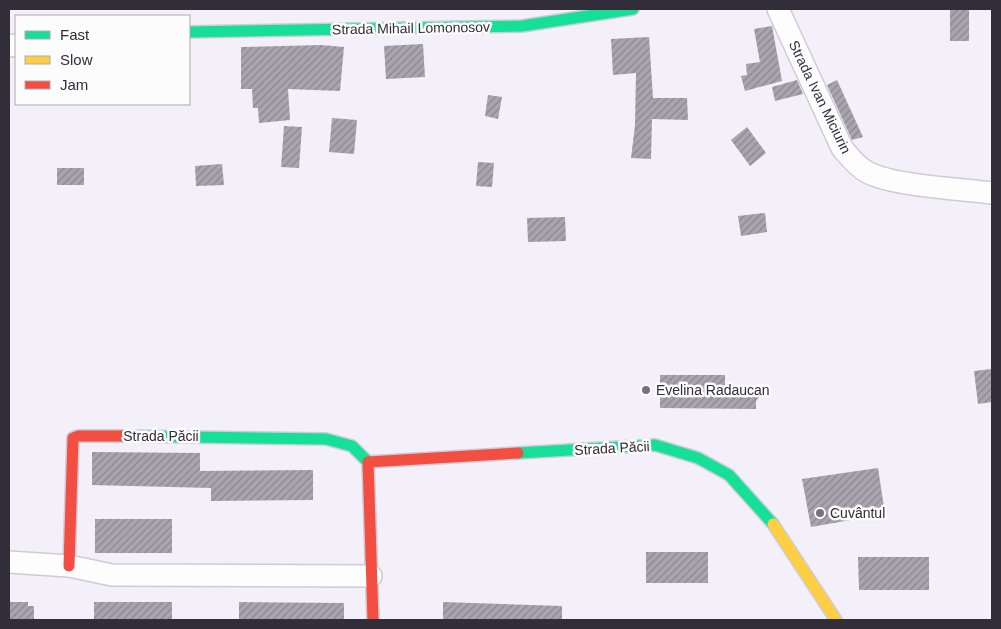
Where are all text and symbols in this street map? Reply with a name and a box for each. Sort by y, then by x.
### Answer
legend [15,15,190,105]
street label: Strada Mihail Lomonosov [332,19,490,37]
text: Fast [60,26,90,43]
street label: Strada Ivan Miciurin [786,38,854,156]
text: Slow [60,51,93,68]
text: Jam [60,76,88,93]
place label: Evelina Radaucan [656,382,770,398]
marker: Evelina Radaucan [640,384,652,396]
street label: Strada Păcii [123,428,199,444]
street label: Strada Păcii [574,438,650,458]
place label: Cuvântul [830,505,885,521]
marker: Cuvântul [814,507,826,519]

